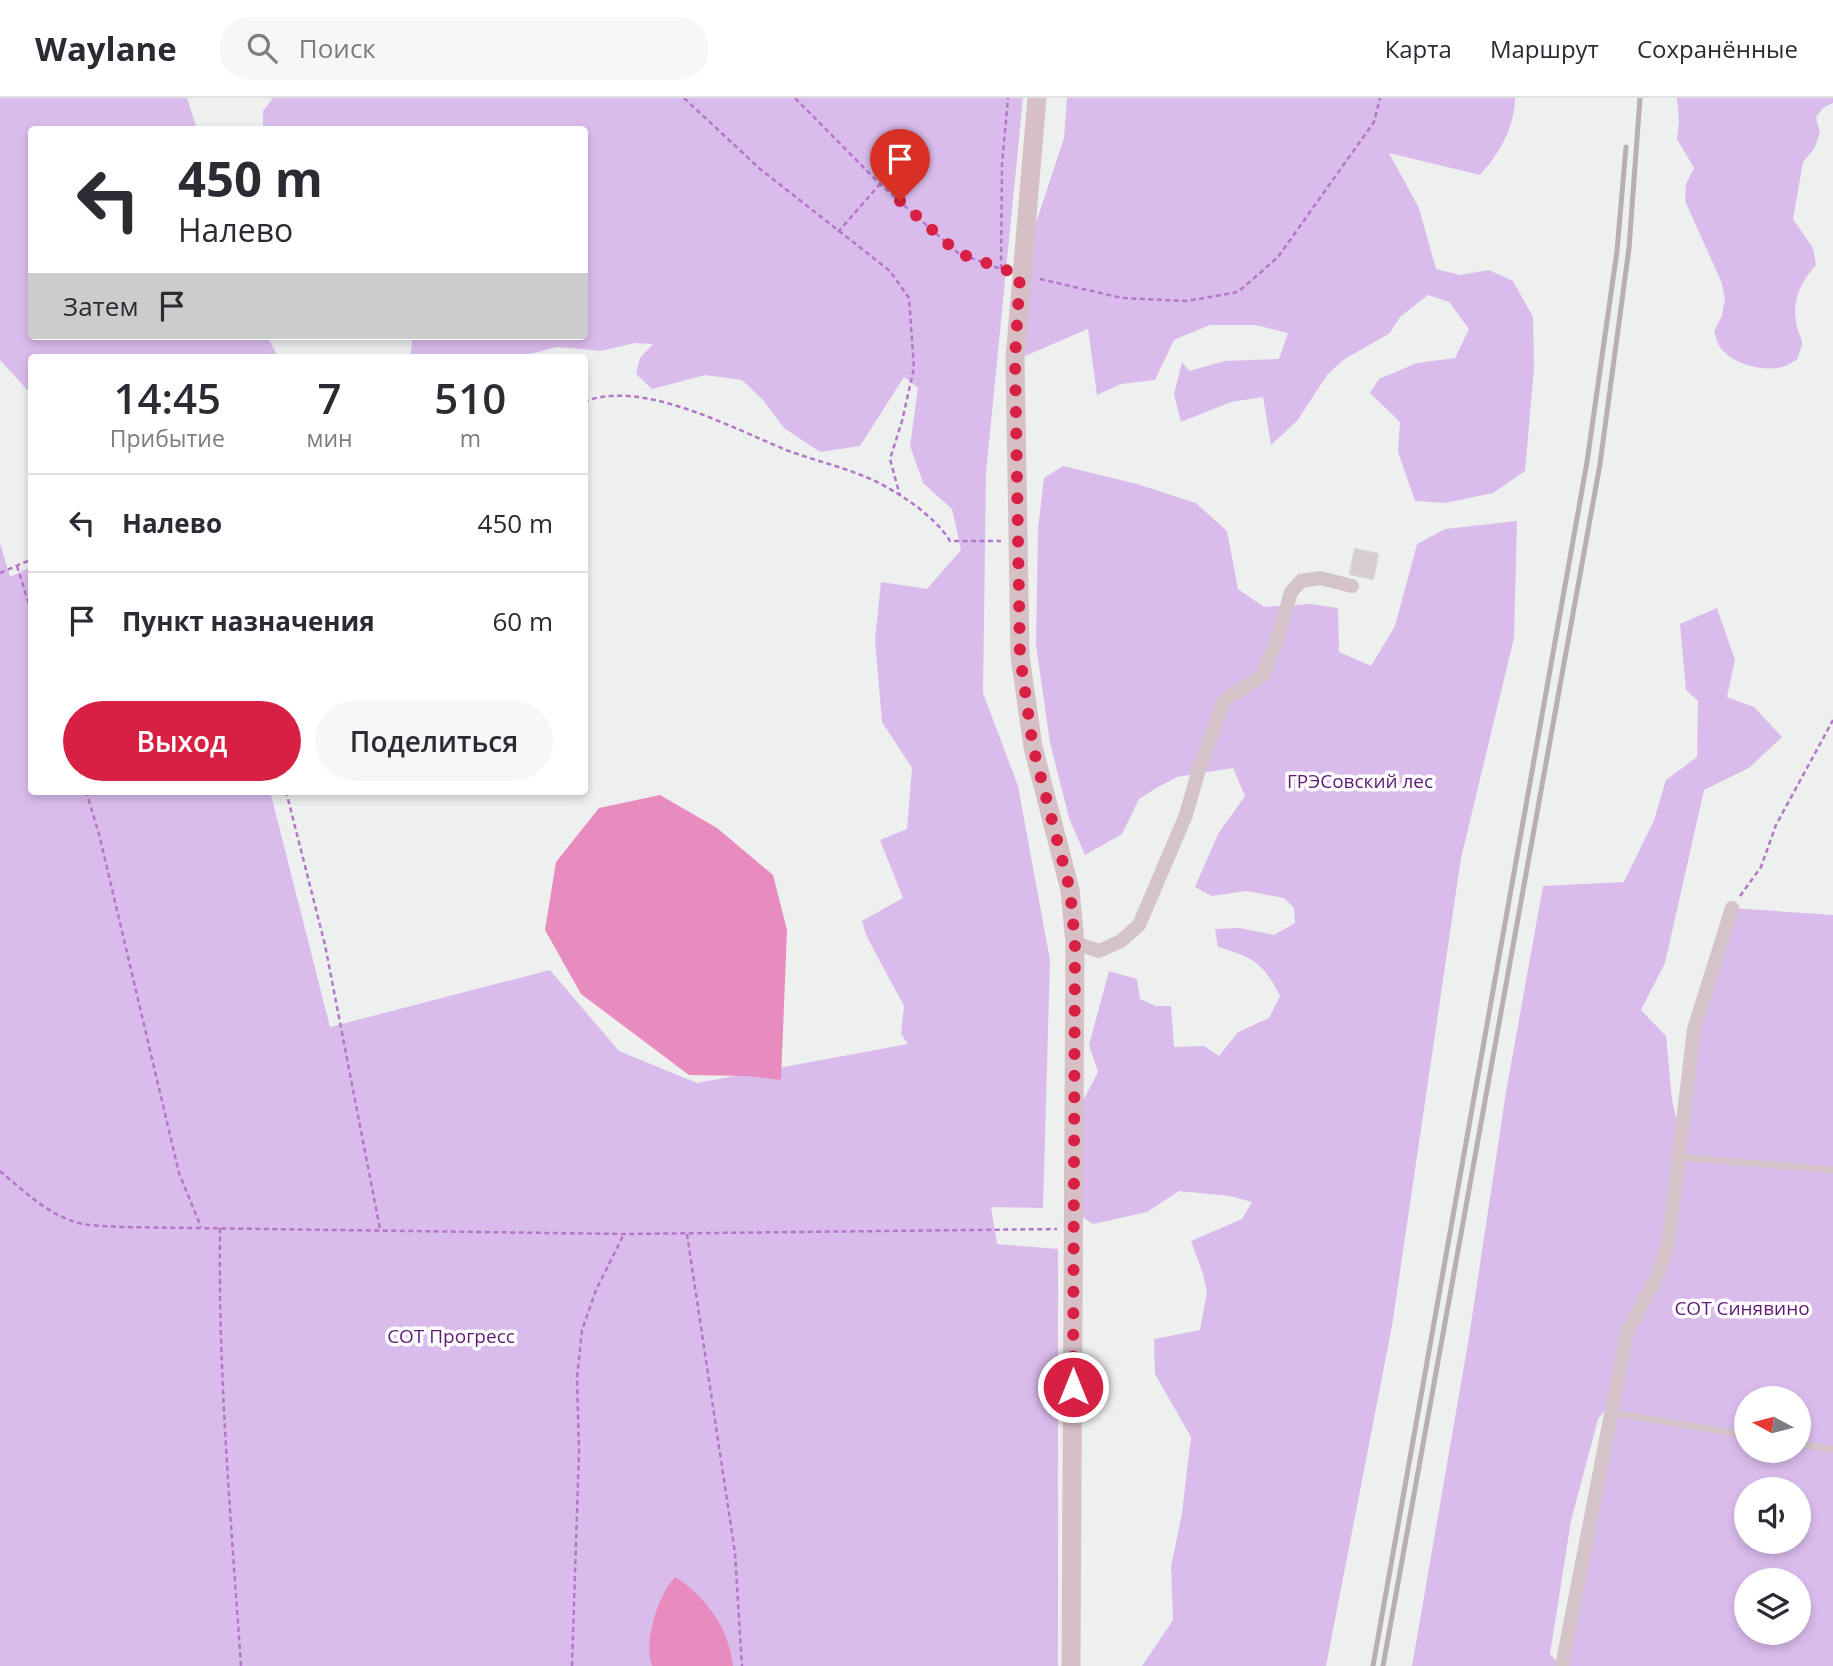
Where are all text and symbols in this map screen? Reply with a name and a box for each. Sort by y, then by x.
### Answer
search box [219,17,709,80]
text: Waylane [35,26,177,71]
icon: search [243,29,281,67]
text: Поиск [299,30,376,66]
text: Карта [1385,32,1452,65]
text: Маршрут [1490,32,1599,65]
text: Сохранённые [1637,32,1798,65]
pin [870,129,930,201]
icon: arrive [881,140,919,178]
text: 450 m [178,145,323,211]
icon: left [63,154,154,245]
text: Налево [178,208,293,251]
icon: arrive [153,287,191,325]
text: Затем [63,288,139,324]
text: 14:45 [113,369,221,426]
text: 7 [318,369,342,426]
text: 510 [434,369,506,426]
text: Прибытие [110,422,225,454]
text: мин [307,422,353,454]
text: m [460,422,481,454]
icon: left [63,504,101,542]
text: Налево [122,505,222,541]
text: 450 m [478,505,553,541]
icon: arrive [63,602,101,640]
text: Пункт назначения [122,603,375,639]
text: 60 m [492,603,553,639]
button: Выход [63,701,301,781]
button: Поделиться [315,701,553,781]
park label: ГРЭСовский лес [1287,768,1433,794]
park label: СОТ Синявино [1674,1295,1810,1321]
park label: СОТ Прогресс [387,1323,515,1349]
position arrow [1036,1350,1110,1424]
north arrow [1734,1386,1811,1463]
map controls [1734,1386,1811,1645]
button: sound [1734,1477,1811,1554]
button: layers [1734,1568,1811,1645]

